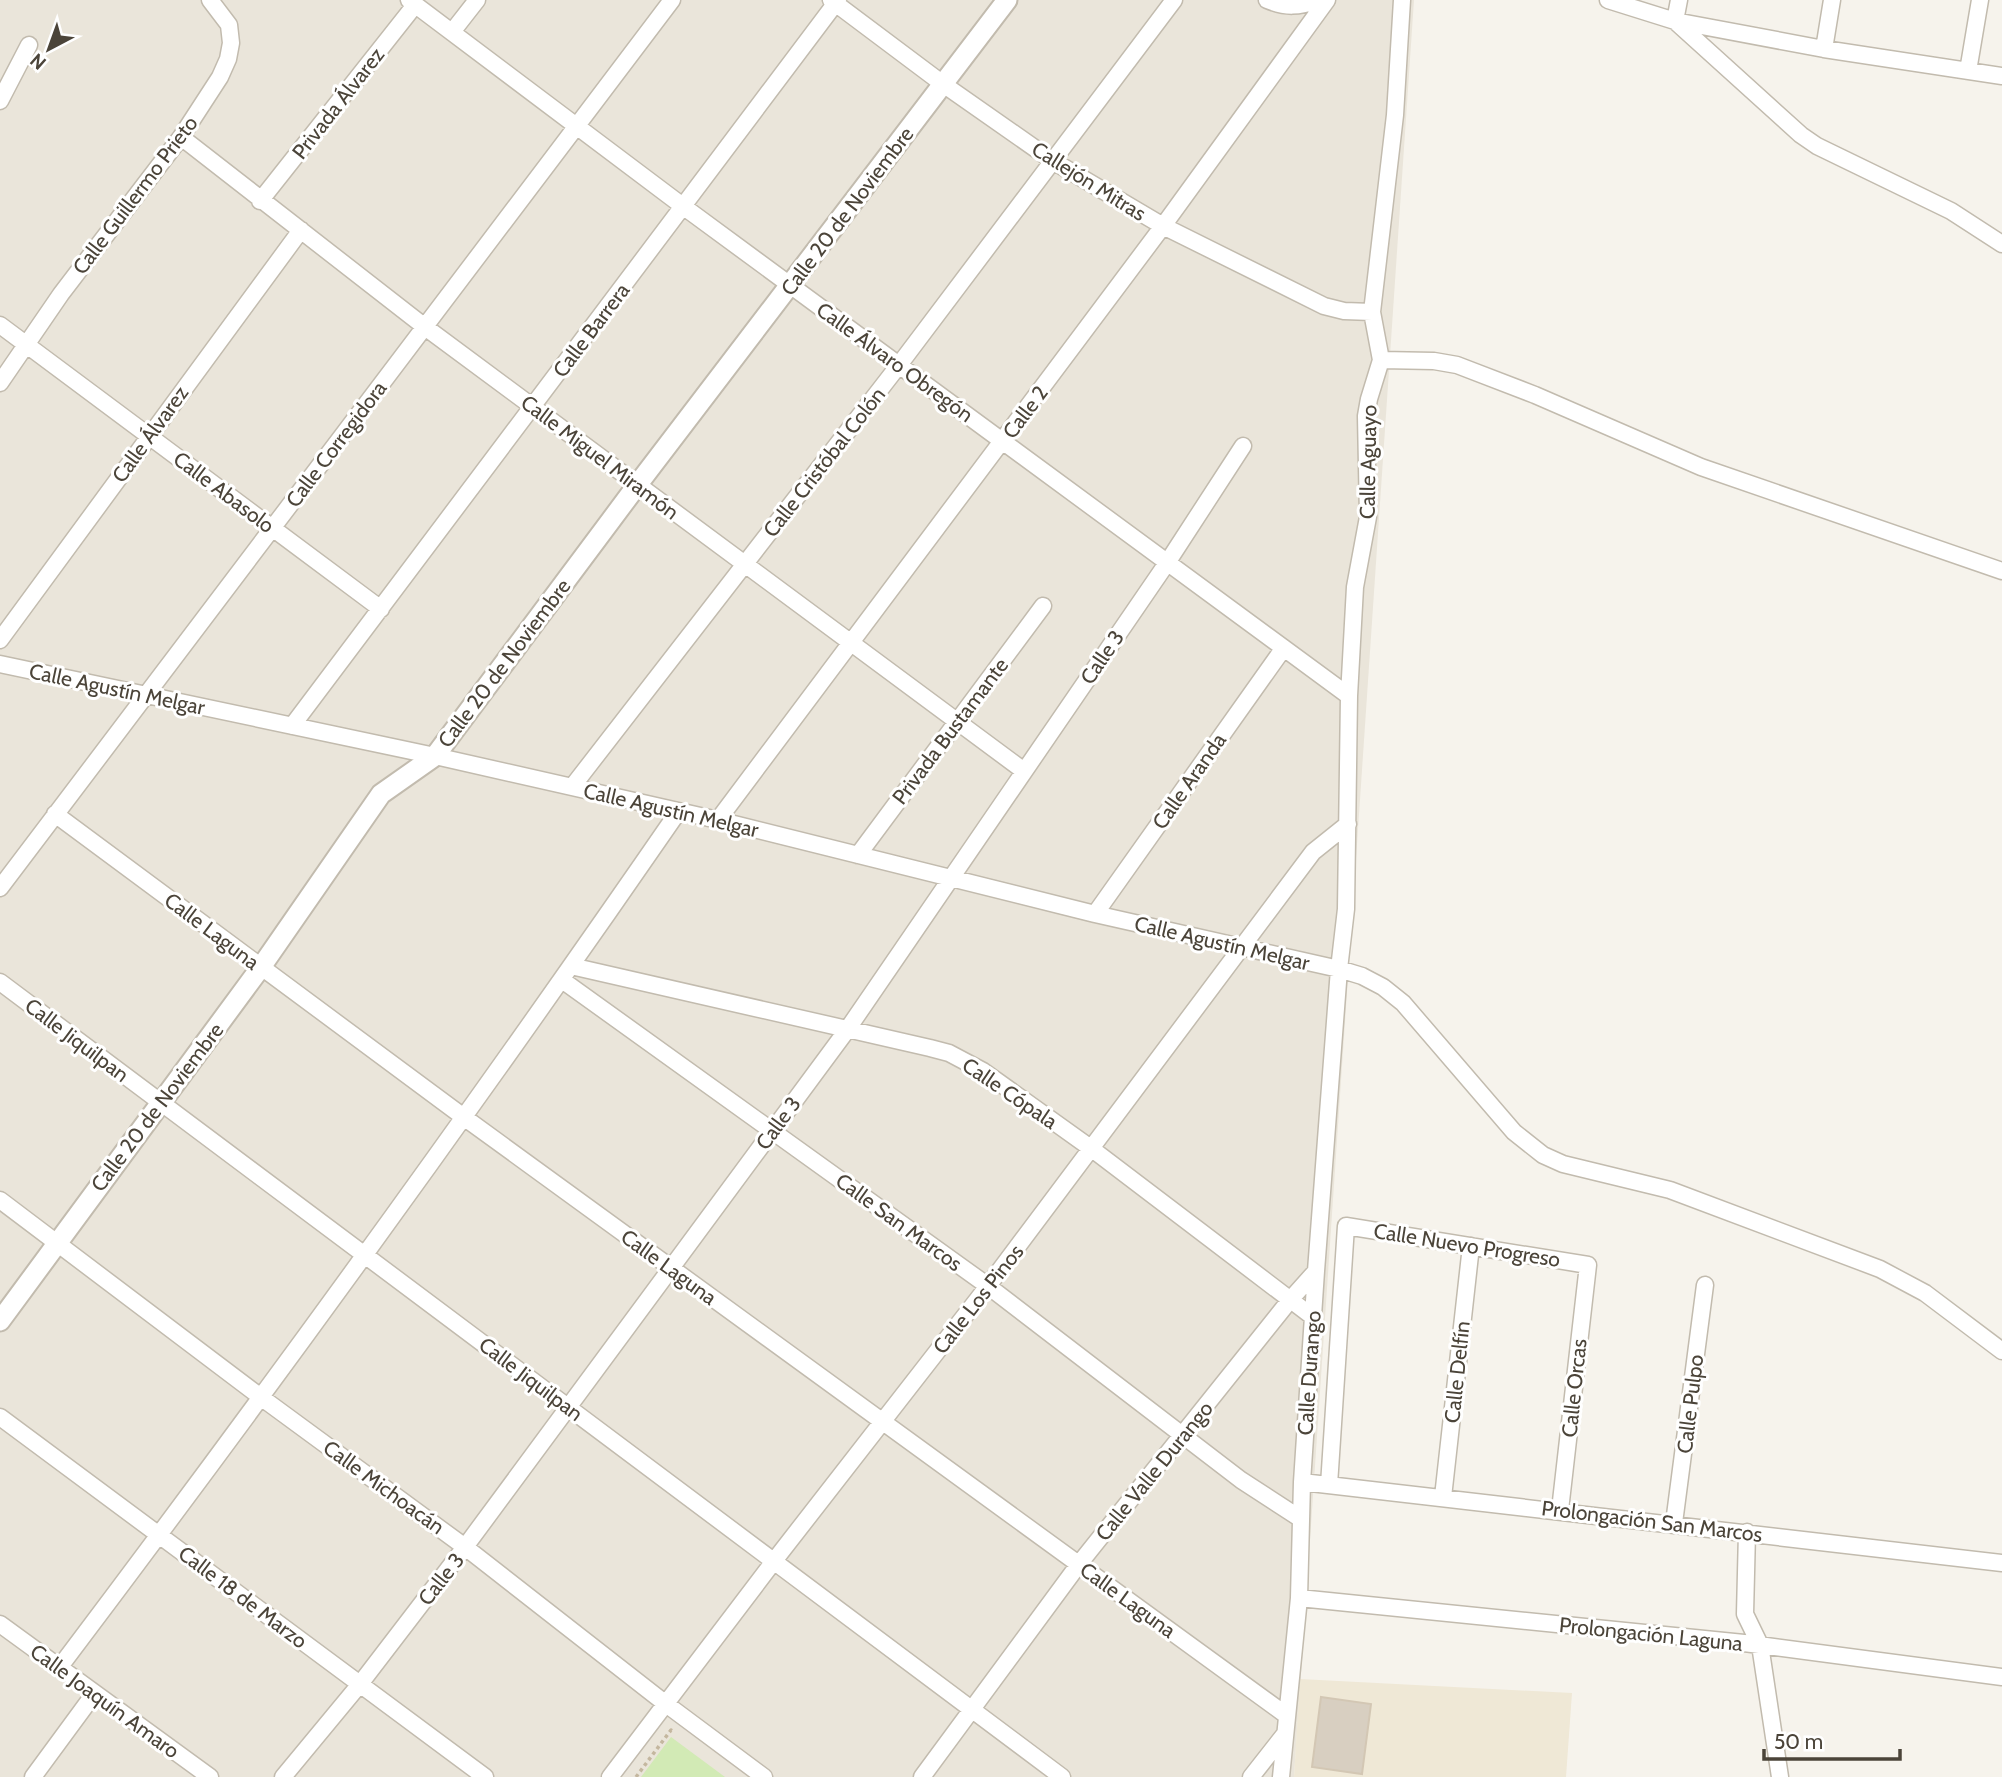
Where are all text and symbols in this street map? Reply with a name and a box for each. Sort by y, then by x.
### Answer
north arrow [14,14,84,84]
street label: Privada Álvarez [287,42,389,164]
text: N [26,48,51,75]
street label: Calle Guillermo Prieto [67,111,203,279]
street label: Calle 20 de Noviembre [776,122,919,300]
street label: Callejón Mitras [1027,136,1151,227]
street label: Calle Barrera [548,278,634,382]
street label: Calle Álvaro Obregón [812,297,978,427]
street label: Calle Corregidora [280,376,392,512]
street label: Calle Álvarez [107,381,193,487]
street label: Calle 2 [997,381,1053,443]
street label: Calle Cristóbal Colón [758,382,890,542]
street label: Calle Miguel Miramón [516,390,684,524]
street label: Calle Aguayo [1355,405,1381,519]
street label: Calle Abasolo [169,446,279,538]
street label: Calle 20 de Noviembre [433,574,576,752]
street label: Calle 3 [1075,625,1129,689]
street label: Privada Bustamante [887,653,1013,809]
street label: Calle Agustín Melgar [27,658,207,720]
street label: Calle Aranda [1147,728,1231,834]
street label: Calle Agustín Melgar [581,778,761,842]
street label: Calle Laguna [160,887,264,975]
street label: Calle Agustín Melgar [1132,911,1312,975]
street label: Calle Jiquilpan [20,993,134,1087]
street label: Calle 20 de Noviembre [86,1018,229,1196]
street label: Calle Cópala [958,1052,1062,1134]
street label: Calle 3 [750,1092,806,1154]
street label: Calle San Marcos [831,1168,967,1276]
street label: Calle Nuevo Progreso [1372,1218,1562,1272]
street label: Calle Laguna [616,1224,722,1310]
street label: Calle Los Pinos [928,1239,1029,1359]
street label: Calle Durango [1292,1310,1326,1436]
street label: Calle Delfín [1439,1320,1475,1424]
street label: Calle Jiquilpan [474,1332,588,1426]
street label: Calle Orcas [1556,1337,1592,1439]
street label: Calle Pulpo [1672,1353,1708,1455]
street label: Calle Valle Durango [1090,1396,1218,1546]
street label: Calle Michoacán [319,1435,449,1539]
street label: Prolongación San Marcos [1540,1495,1764,1547]
street label: Calle 18 de Marzo [174,1540,312,1654]
street label: Calle 3 [413,1548,469,1610]
street label: Calle Laguna [1075,1557,1181,1643]
street label: Prolongación Laguna [1558,1612,1744,1656]
street label: Calle Joaquín Amaro [26,1639,184,1763]
scale bar [1764,1718,1900,1762]
text: 50 m [1774,1729,1823,1754]

